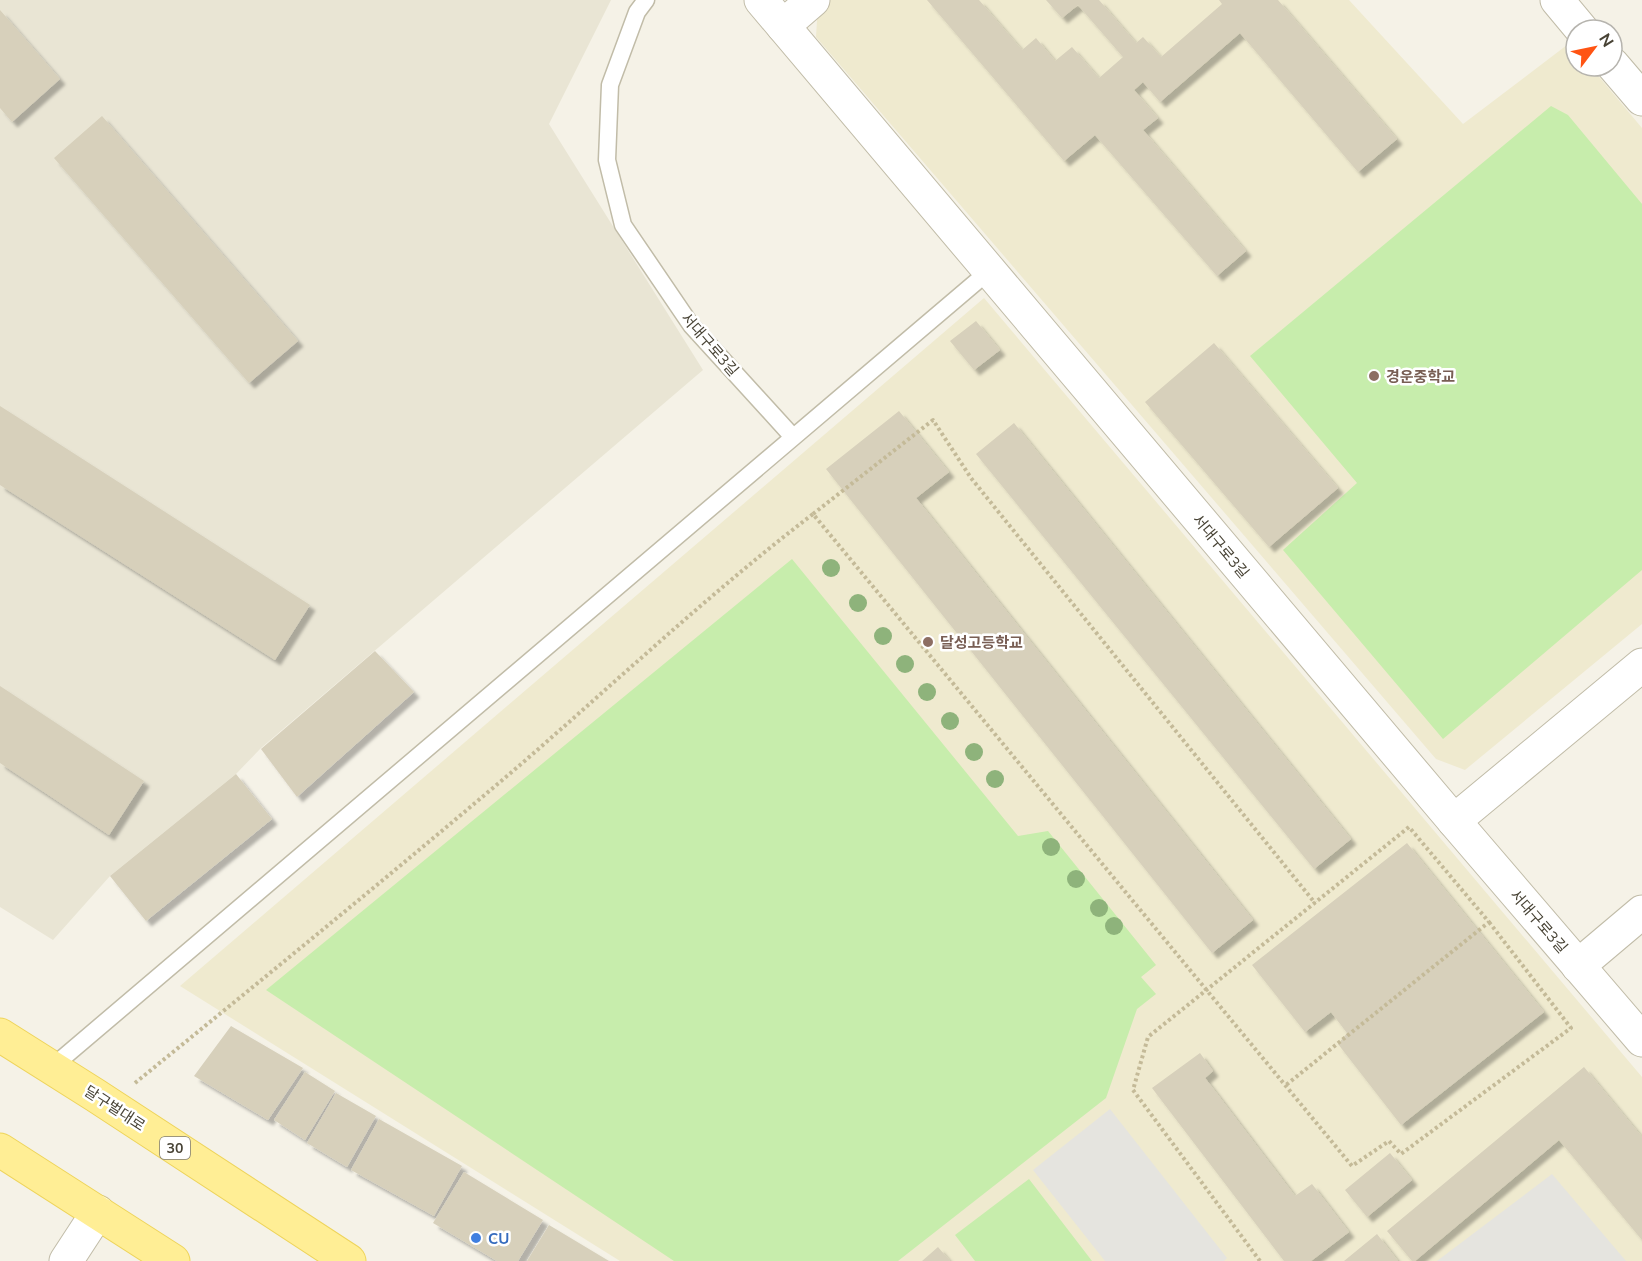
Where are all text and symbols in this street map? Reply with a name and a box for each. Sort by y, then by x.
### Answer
north arrow [1564,18,1624,78]
text: N [1595,30,1618,50]
street label: 서대구로3길 [677,308,743,380]
place label: 경운중학교 [1386,367,1455,386]
marker: 경운중학교 [1367,369,1381,383]
street label: 서대구로3길 [1189,510,1253,582]
place label: 달성고등학교 [940,633,1023,652]
marker: 달성고등학교 [921,635,935,649]
street label: 서대구로3길 [1506,885,1572,957]
street label: 달구벌대로 [81,1081,149,1135]
road number: 30 [160,1137,190,1159]
place label: CU [488,1229,509,1248]
marker: CU [469,1231,483,1245]

